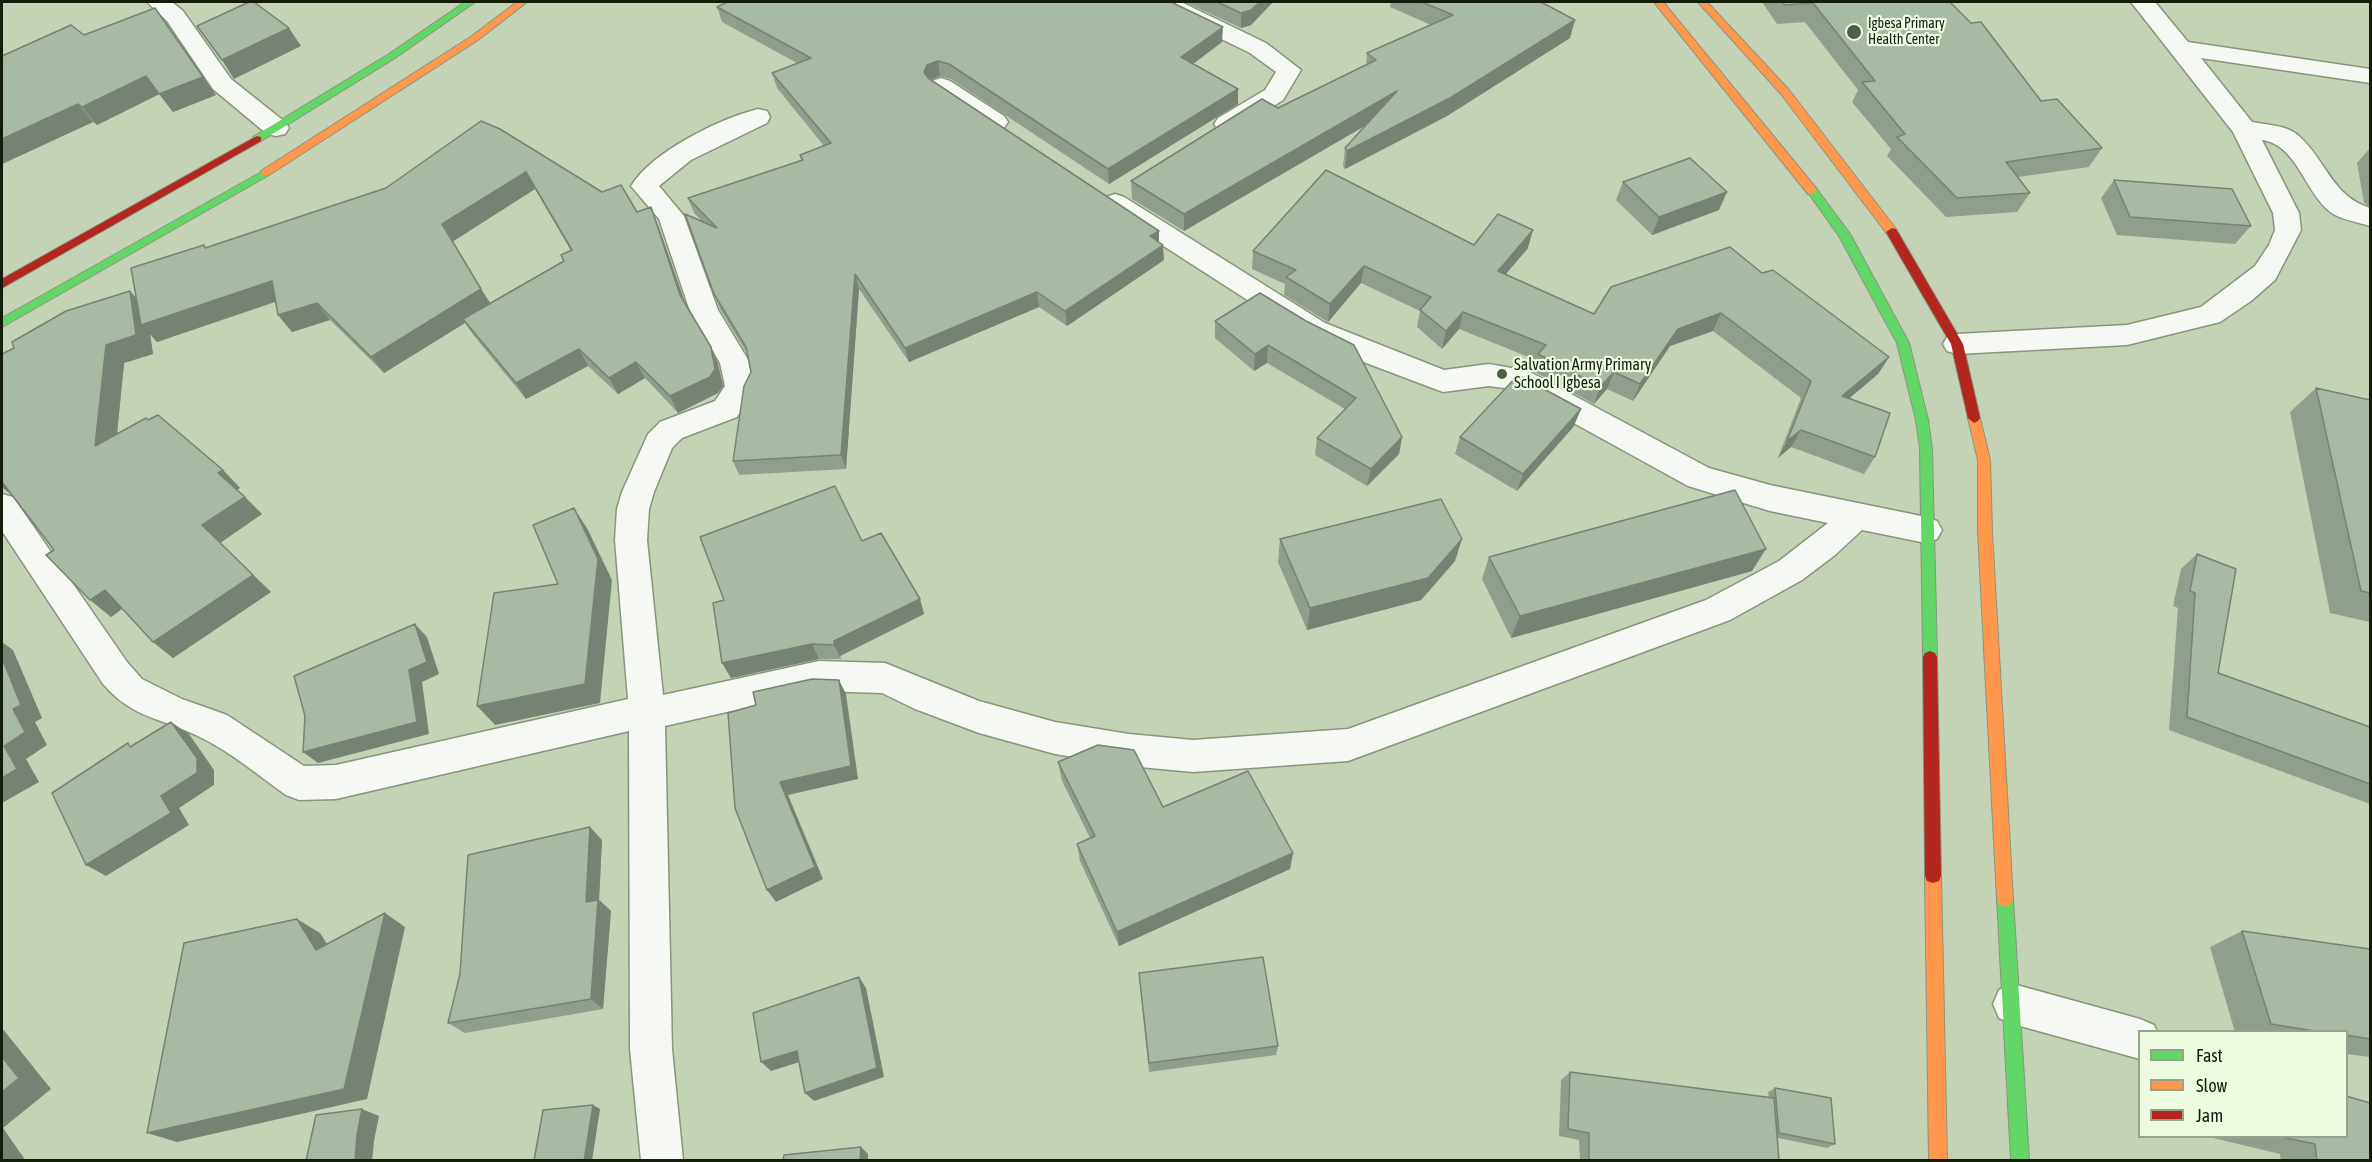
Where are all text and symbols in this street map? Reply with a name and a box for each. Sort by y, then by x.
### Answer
place label: Igbesa Primary Health Center [1868,16,1945,48]
marker: Igbesa Primary Health Center [1845,23,1863,41]
place label: Salvation Army Primary School I Igbesa [1514,355,1651,393]
marker: Salvation Army Primary School I Igbesa [1495,367,1509,381]
legend [2138,1030,2348,1138]
text: Fast [2196,1045,2223,1066]
text: Slow [2196,1075,2227,1096]
text: Jam [2196,1105,2223,1126]

